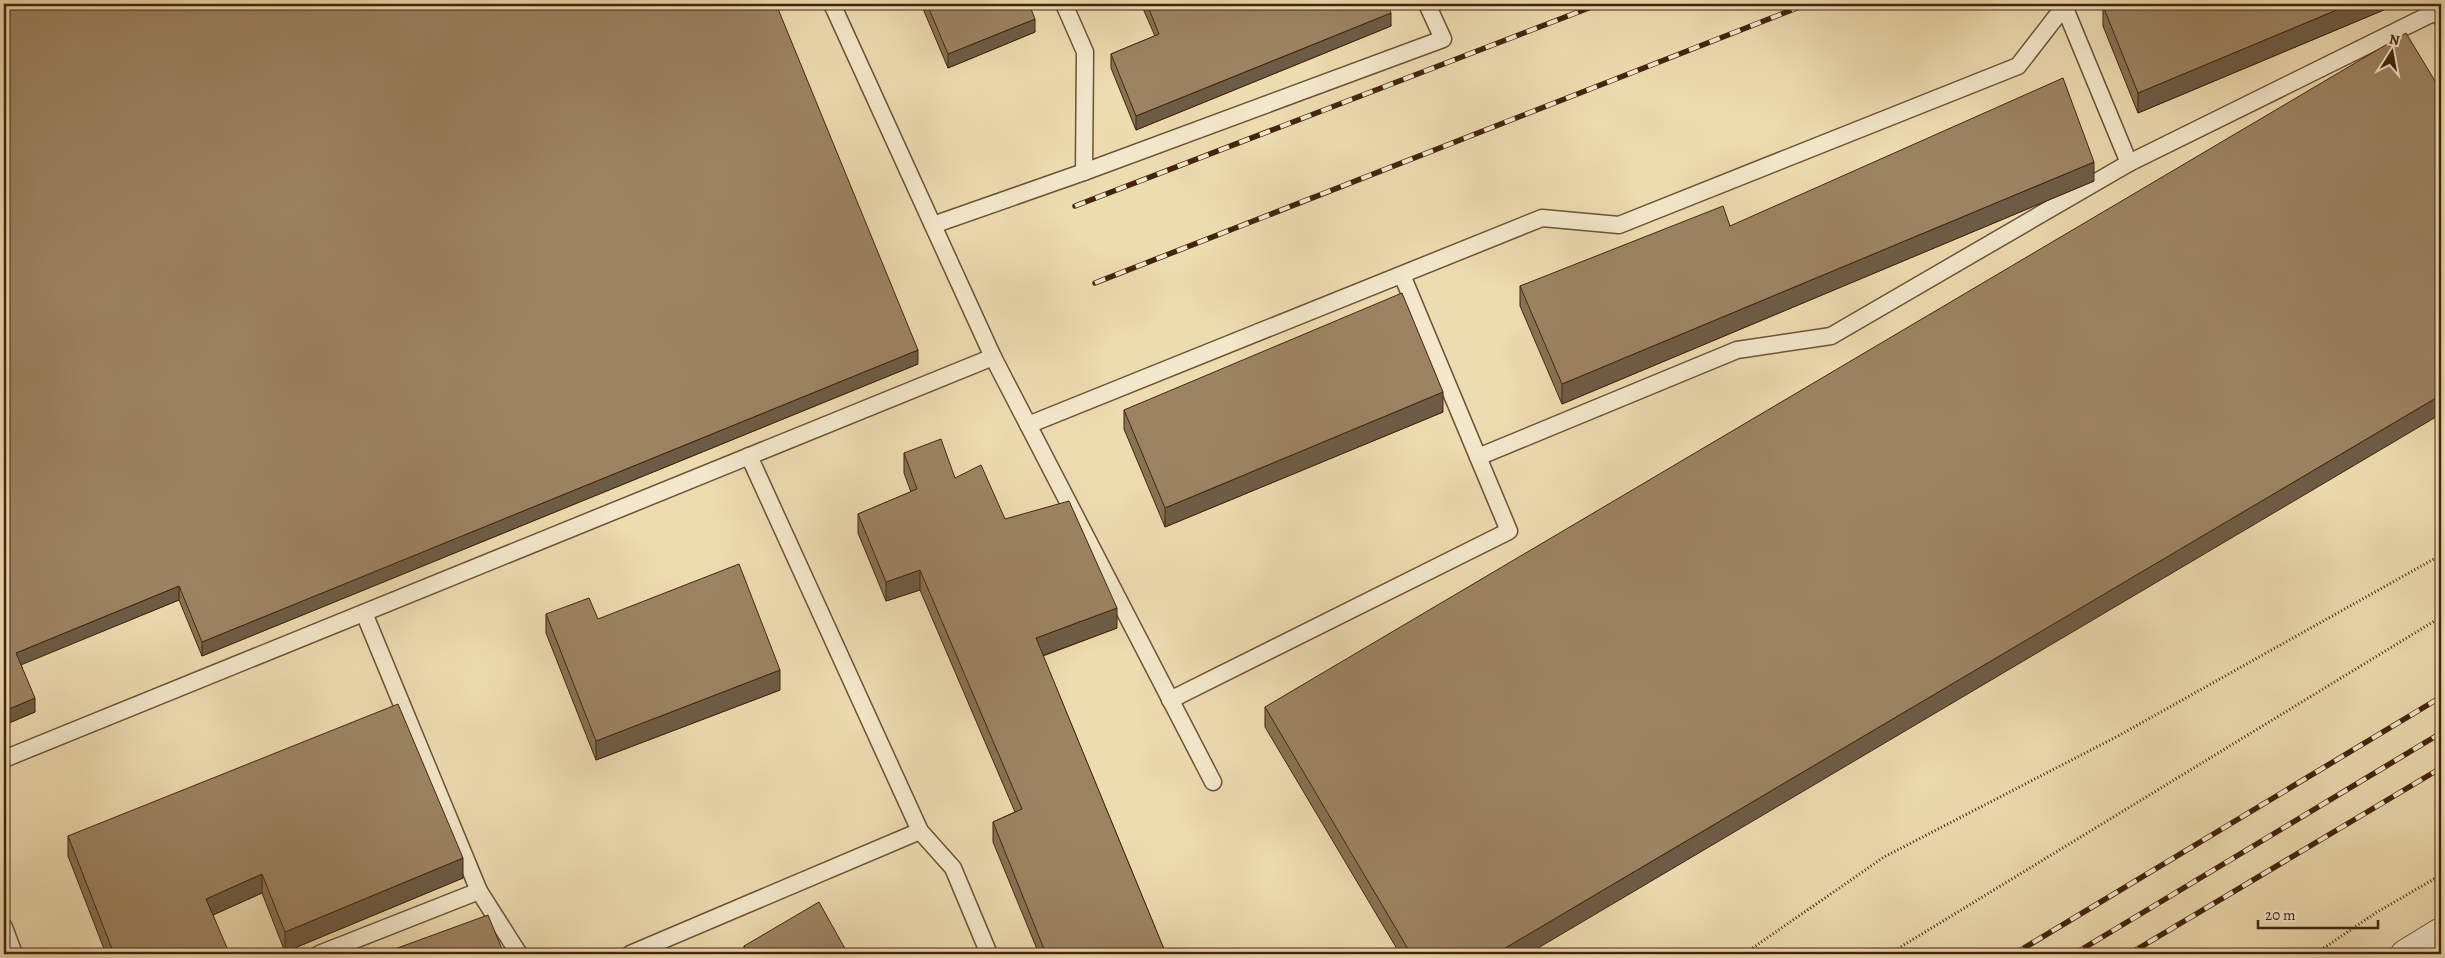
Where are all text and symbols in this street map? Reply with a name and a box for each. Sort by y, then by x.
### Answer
north arrow [2368,28,2418,78]
text: N [2388,29,2401,50]
scale bar [2258,898,2378,930]
text: 20 m [2265,905,2296,925]

